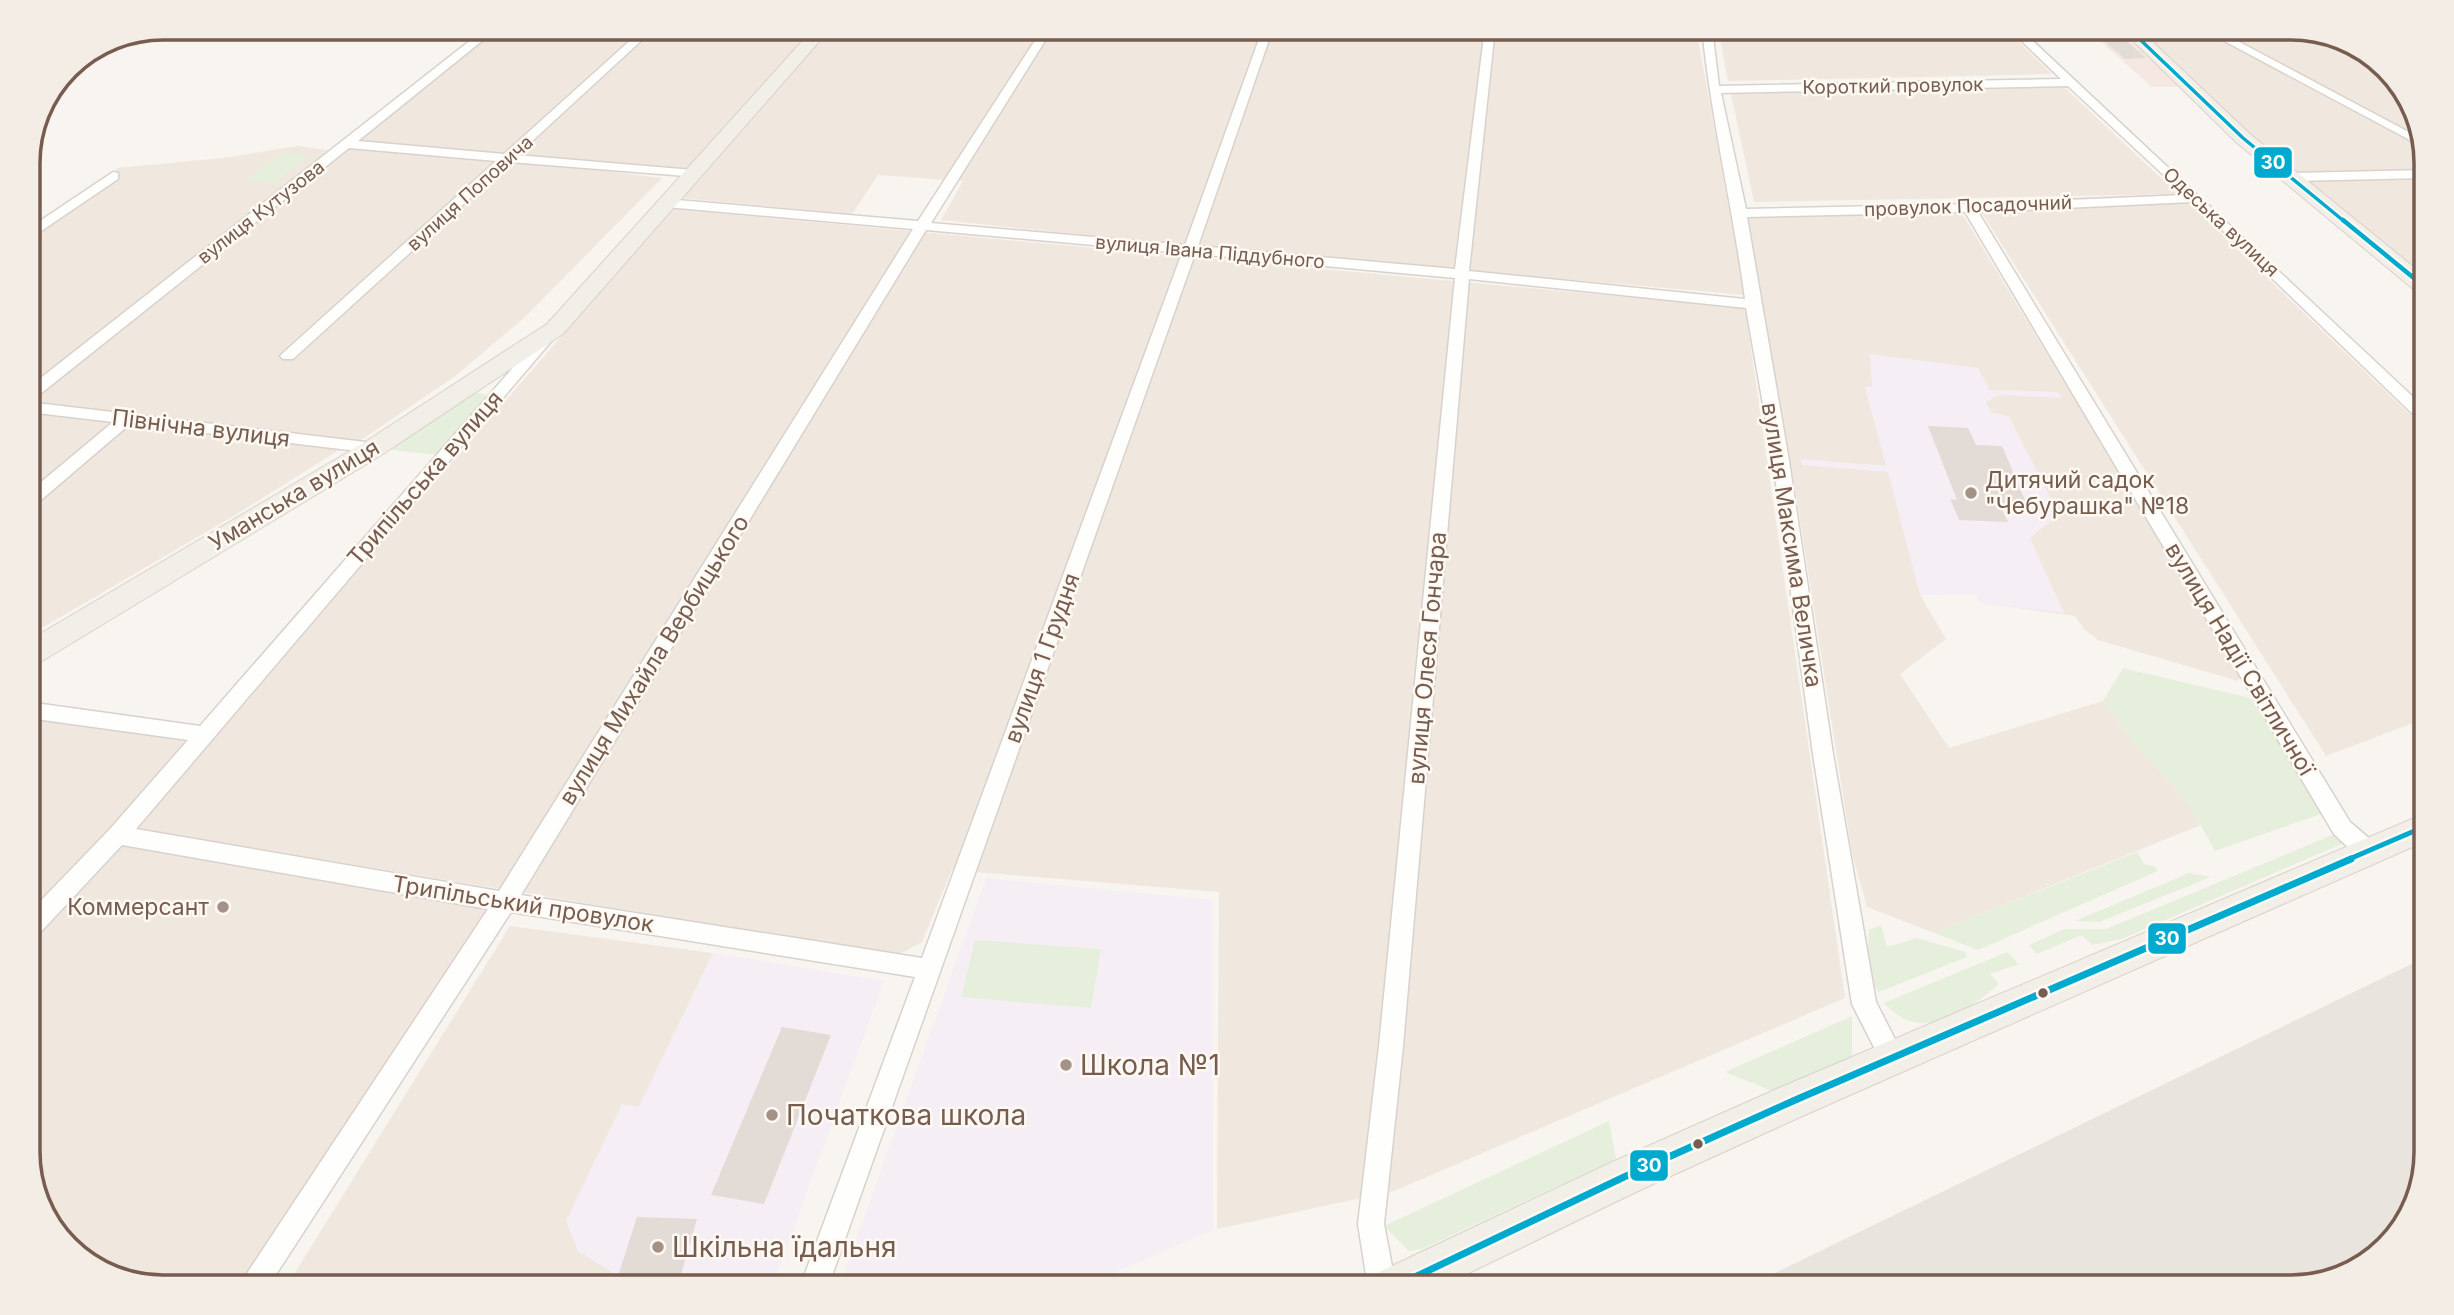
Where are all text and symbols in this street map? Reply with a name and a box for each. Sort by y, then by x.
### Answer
street label: Короткий провулок [1802,73,1984,99]
street label: вулиця Поповича [402,130,538,256]
line badge: 30 [2253,146,2293,179]
text: 30 [2260,151,2286,174]
street label: вулиця Кутузова [193,155,329,269]
street label: Одеська вулиця [2158,162,2284,282]
street label: провулок Посадочний [1864,191,2072,221]
street label: вулиця Івана Піддубного [1094,231,1326,273]
street label: Трипільська вулиця [341,385,509,571]
street label: вулиця Максима Величка [1756,401,1828,689]
street label: Північна вулиця [110,403,292,453]
street label: Уманська вулиця [204,433,384,557]
place label: Дитячий садок "Чебурашка" №18 [1985,466,2189,520]
marker: Дитячий садок "Чебурашка" №18 [1963,485,1979,501]
street label: вулиця Михайла Вербицького [553,510,755,810]
street label: вулиця Олеся Гончара [1402,530,1452,786]
street label: вулиця Надії Світличної [2159,537,2321,782]
street label: вулиця 1 Грудня [998,569,1086,747]
street label: Трипільський провулок [390,870,656,939]
place label: Коммерсант [67,893,209,921]
marker: Коммерсант [215,899,231,915]
line badge: 30 [2147,922,2187,955]
text: 30 [2154,927,2180,950]
unlabelled marker [2036,986,2050,1000]
place label: Школа №1 [1080,1048,1220,1082]
marker: Школа №1 [1058,1057,1074,1073]
place label: Початкова школа [786,1098,1026,1132]
marker: Початкова школа [764,1107,780,1123]
unlabelled marker [1691,1137,1705,1151]
line badge: 30 [1629,1149,1669,1182]
text: 30 [1636,1154,1662,1177]
place label: Шкільна їдальня [672,1230,897,1264]
marker: Шкільна їдальня [650,1239,666,1255]

